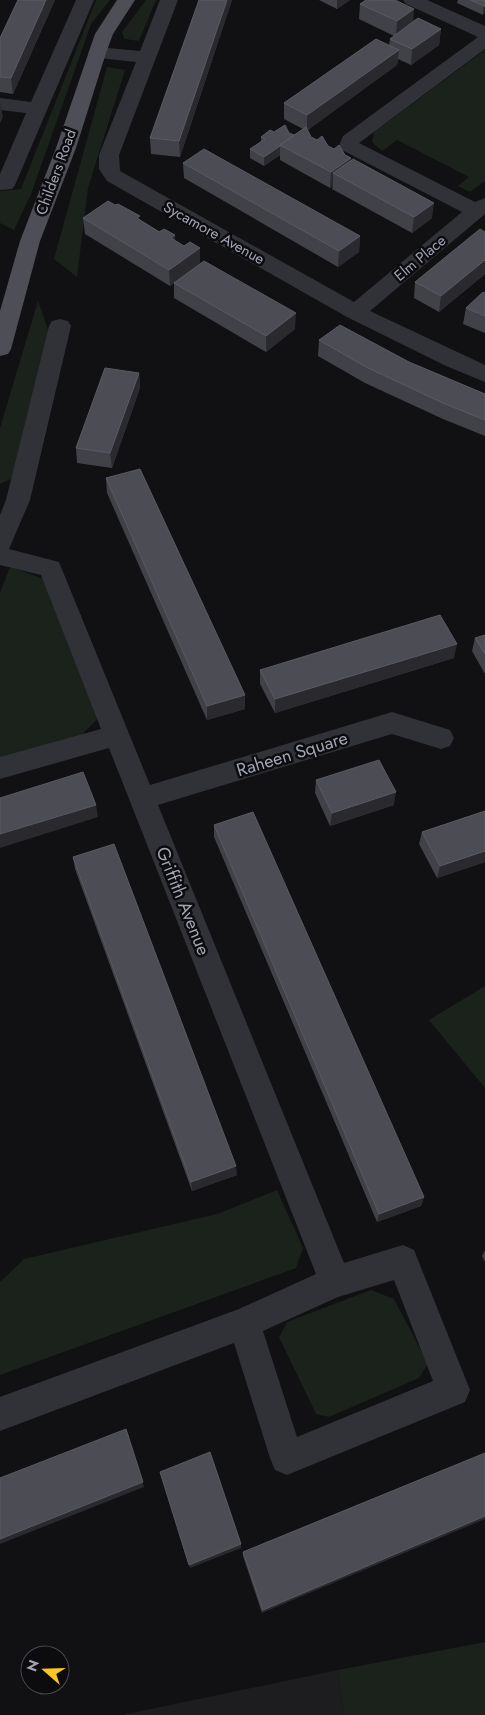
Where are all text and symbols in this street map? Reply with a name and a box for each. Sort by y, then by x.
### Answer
street label: Childers Road [30,126,82,218]
street label: Sycamore Avenue [159,196,269,270]
street label: Elm Place [389,230,451,286]
street label: Raheen Square [233,725,351,783]
street label: Griffith Avenue [149,843,217,959]
north arrow [20,1645,70,1695]
text: N [21,1657,44,1674]

